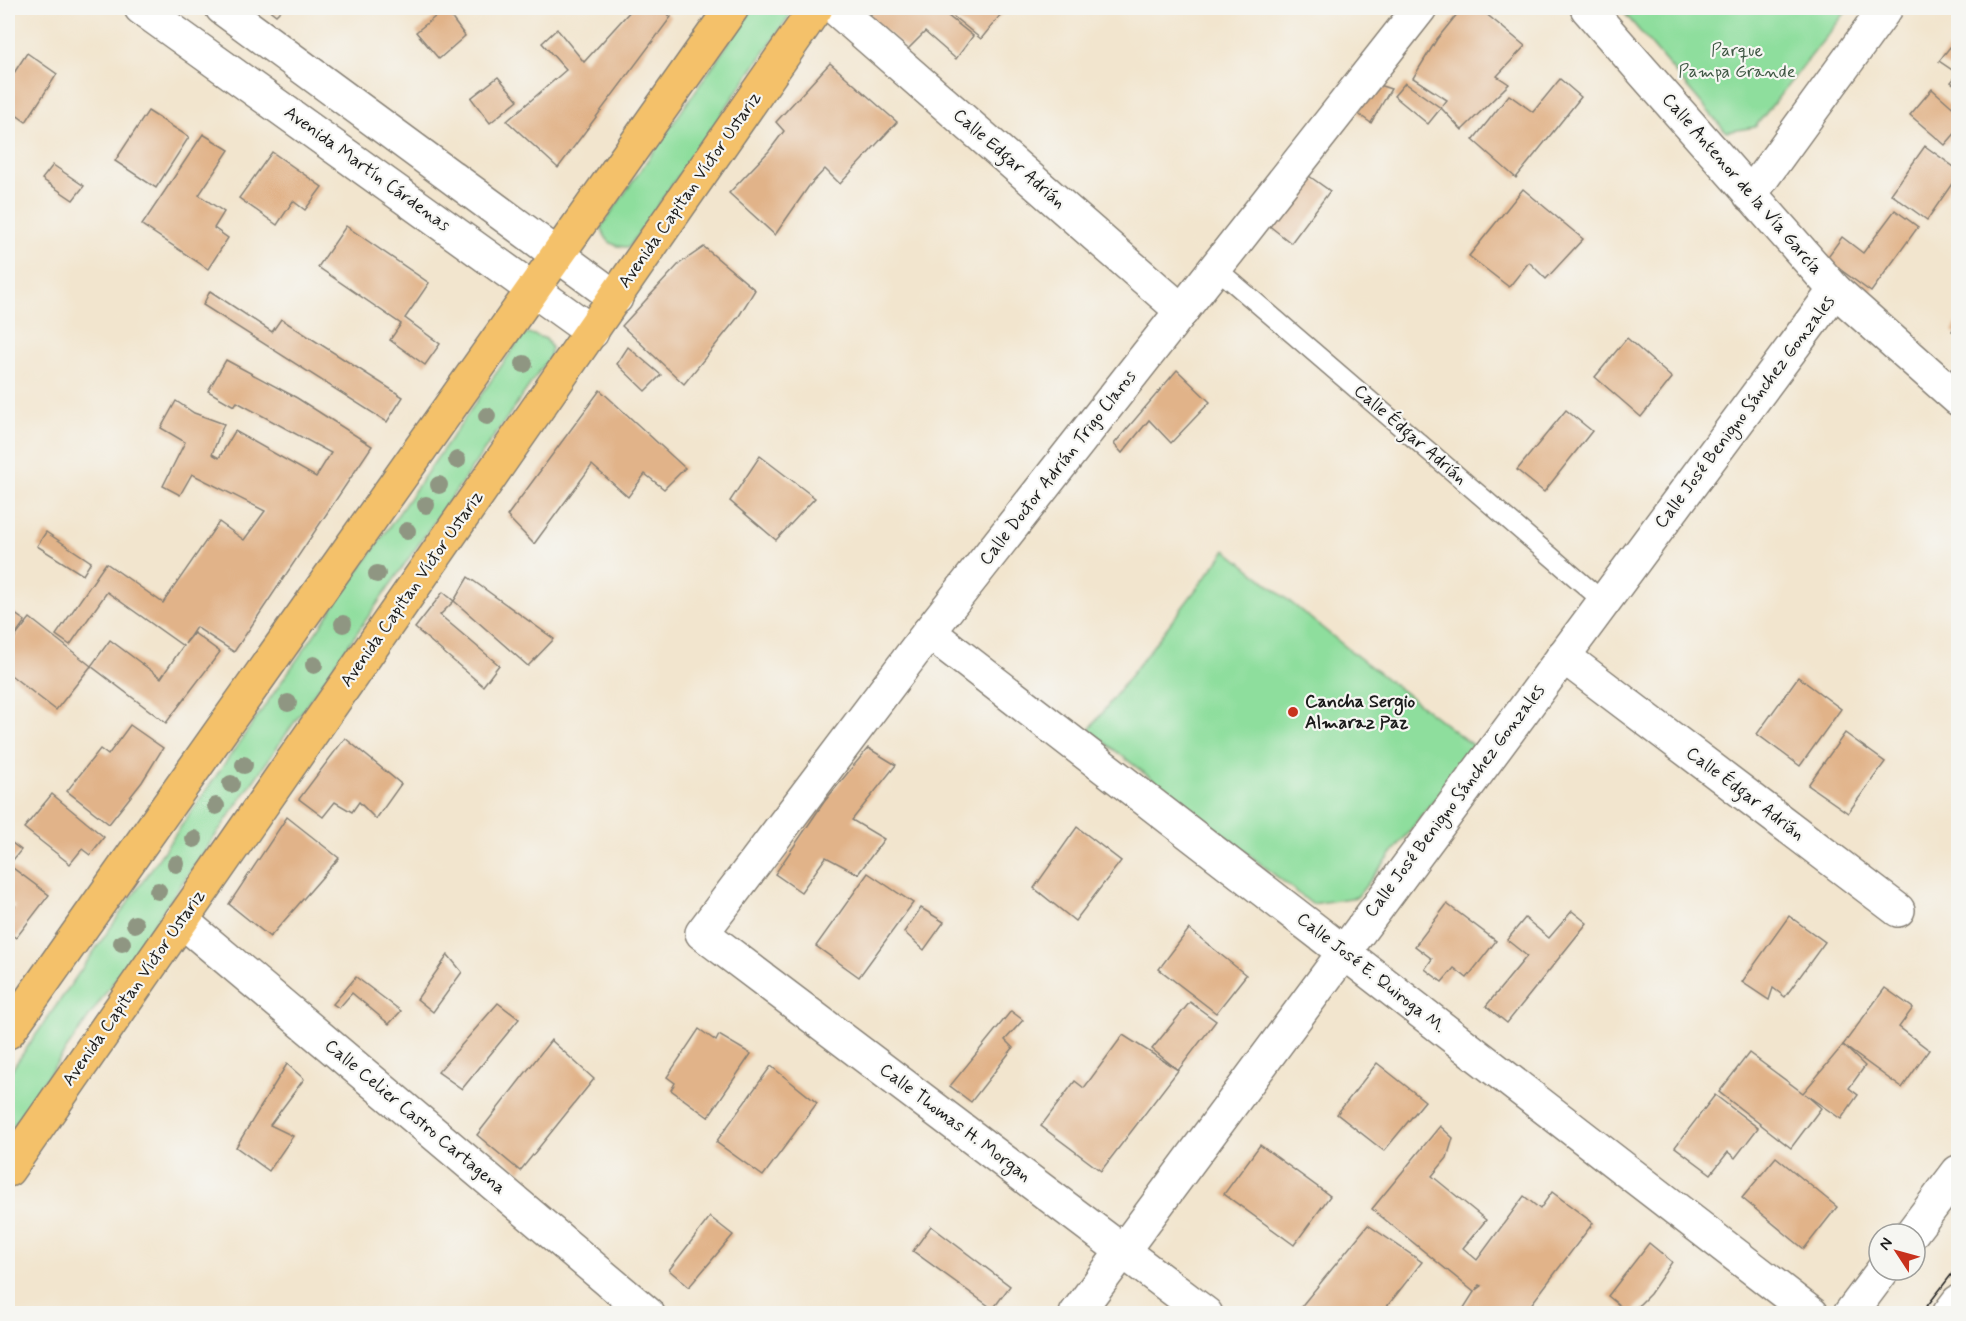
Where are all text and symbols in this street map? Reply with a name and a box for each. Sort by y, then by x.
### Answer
park label: Parque Pampa Grande [1678,39,1796,84]
street label: Avenida Capitan Víctor Ustariz [613,87,767,293]
street label: Calle Antenor de la Vía García [1656,88,1828,280]
street label: Avenida Martín Cárdenas [279,101,455,237]
street label: Calle Edgar Adrián [946,103,1070,216]
street label: Calle José Benigno Sánchez Gonzales [1649,290,1842,534]
street label: Calle Doctor Adrián Trigo Claros [974,365,1142,571]
street label: Calle Édgar Adrián [1347,379,1472,492]
street label: Avenida Capitan Víctor Ustariz [335,486,489,692]
street label: Calle José Benigno Sánchez Gonzales [1359,679,1552,923]
place label: Cancha Sergio Almaraz Paz [1305,690,1416,735]
marker: Cancha Sergio Almaraz Paz [1286,705,1300,719]
street label: Calle Édgar Adrián [1680,742,1809,848]
street label: Avenida Capitan Víctor Ustariz [57,885,211,1091]
street label: Calle José E. Quiroga M. [1291,907,1451,1039]
street label: Calle Celier Castro Cartagena [319,1034,511,1200]
street label: Calle Thomas H. Morgan [874,1058,1036,1189]
north arrow [1867,1222,1927,1282]
text: N [1874,1234,1898,1255]

